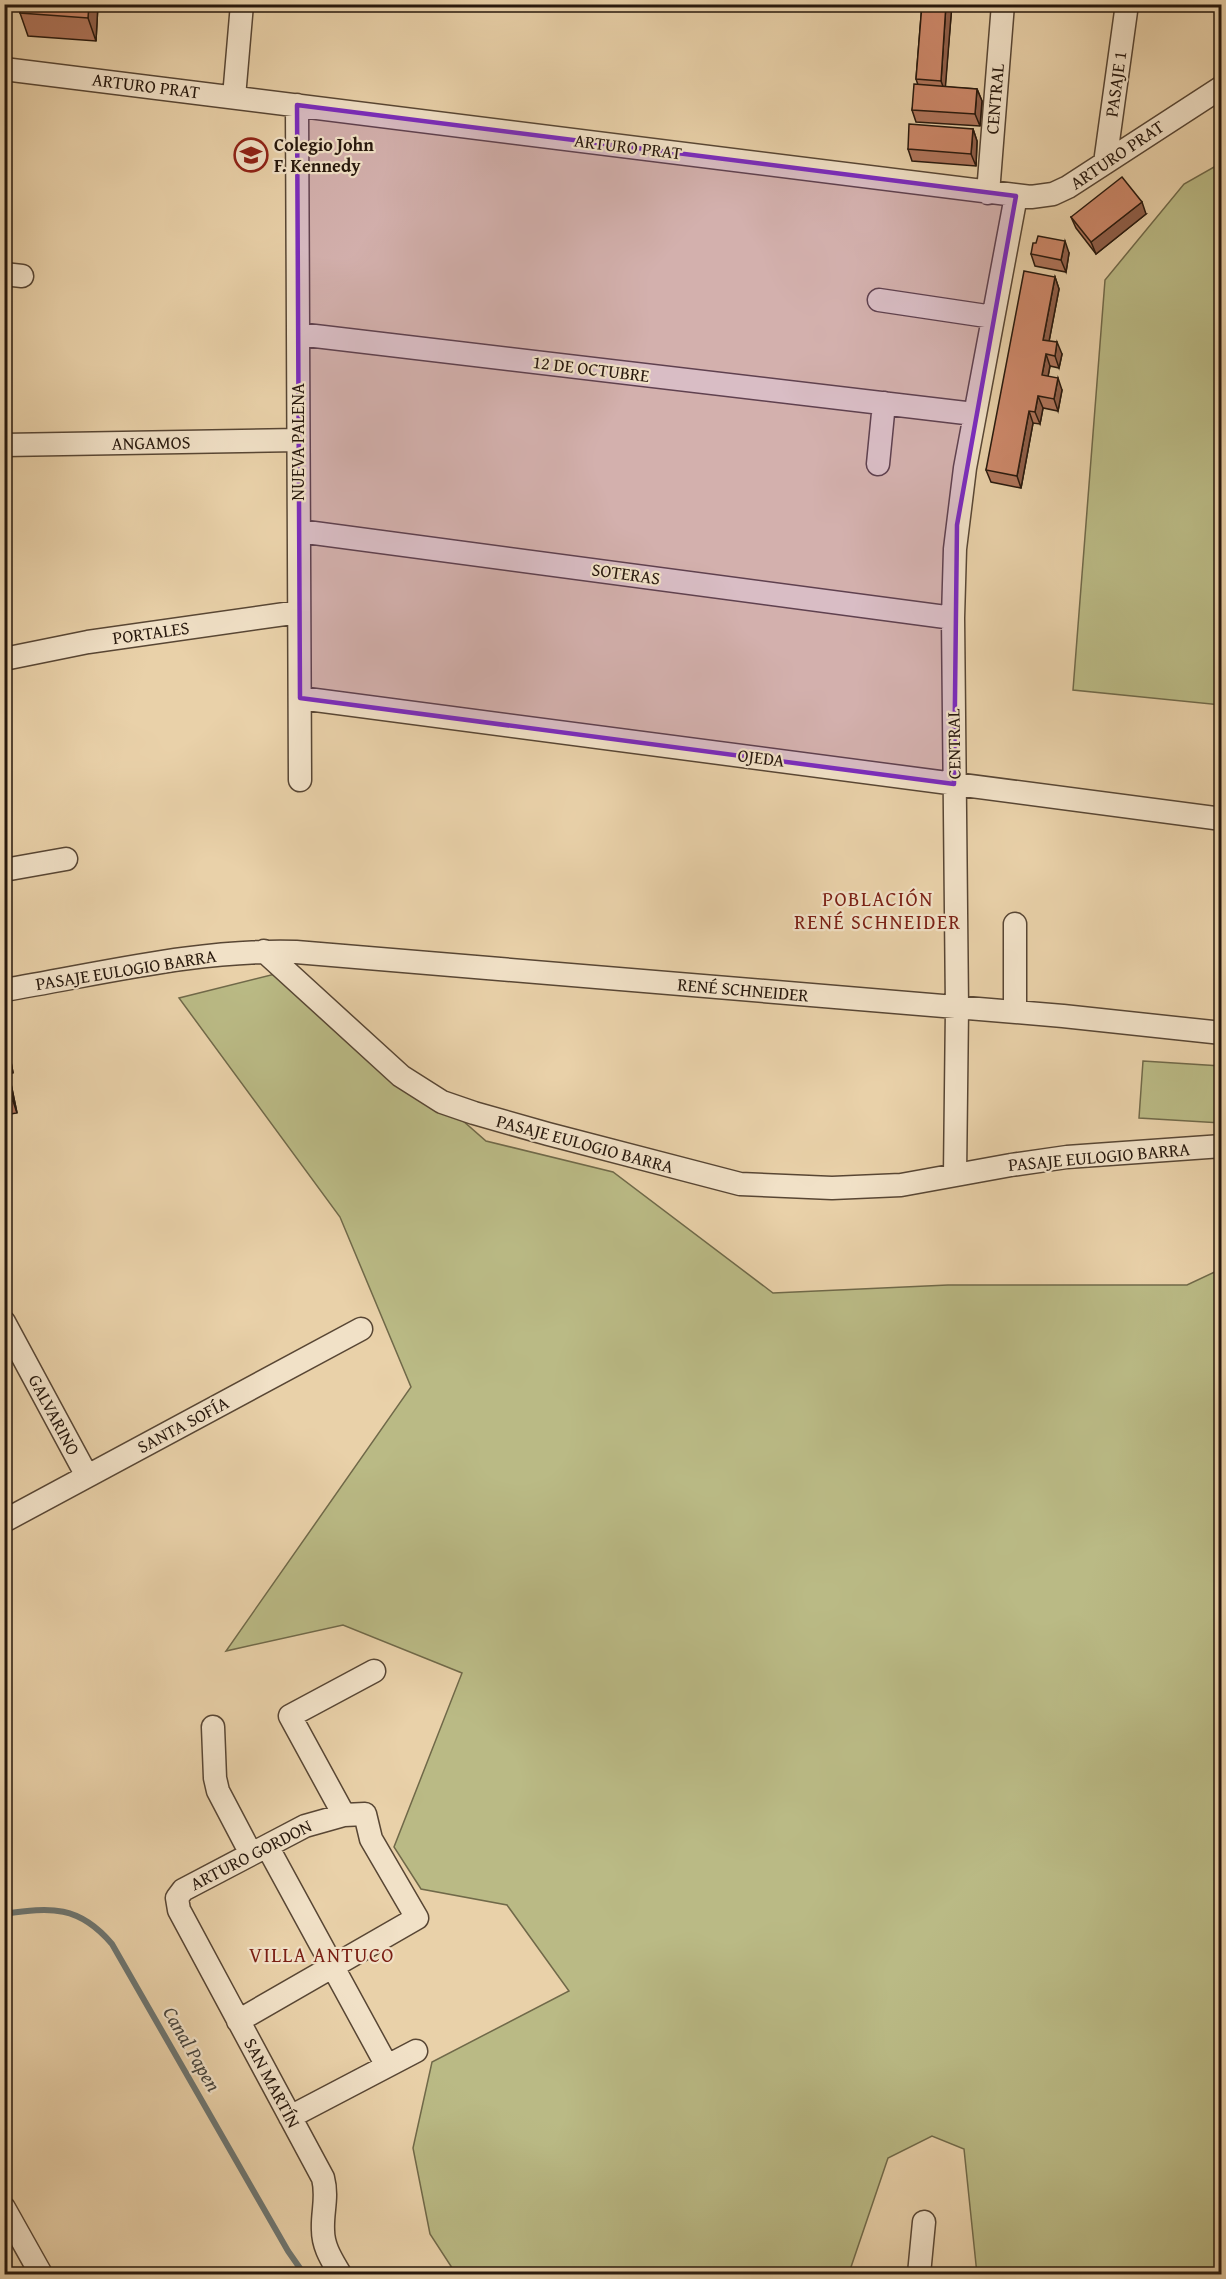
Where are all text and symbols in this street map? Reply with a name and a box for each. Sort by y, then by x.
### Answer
street label: PASAJE 1 [1097,49,1134,119]
street label: CENTRAL [978,62,1011,135]
street label: ARTURO PRAT [91,66,201,106]
street label: ARTURO PRAT [1064,113,1169,196]
street label: ARTURO PRAT [573,127,683,167]
place label: Colegio John F. Kennedy [274,131,374,179]
school or university icon: Colegio John F. Kennedy [233,137,269,173]
street label: 12 DE OCTUBRE [531,348,651,389]
street label: NUEVA PALENA [284,383,311,501]
street label: ANGAMOS [111,428,191,457]
street label: SOTERAS [590,555,662,592]
street label: PORTALES [111,614,191,651]
street label: CENTRAL [939,708,968,780]
street label: OJEDA [736,741,786,774]
district label: POBLACIÓN RENÉ SCHNEIDER [794,884,962,936]
street label: PASAJE EULOGIO BARRA [34,942,218,997]
street label: RENÉ SCHNEIDER [676,970,810,1009]
street label: PASAJE EULOGIO BARRA [494,1107,677,1180]
street label: PASAJE EULOGIO BARRA [1007,1135,1191,1178]
street label: GALVARINO [22,1369,87,1460]
street label: SANTA SOFÍA [132,1389,233,1460]
street label: ARTURO GORDON [185,1812,317,1897]
district label: VILLA ANTUCO [249,1940,395,1969]
water label: Canal Papen [156,2001,229,2097]
street label: SAN MARTÍN [237,2033,308,2133]

